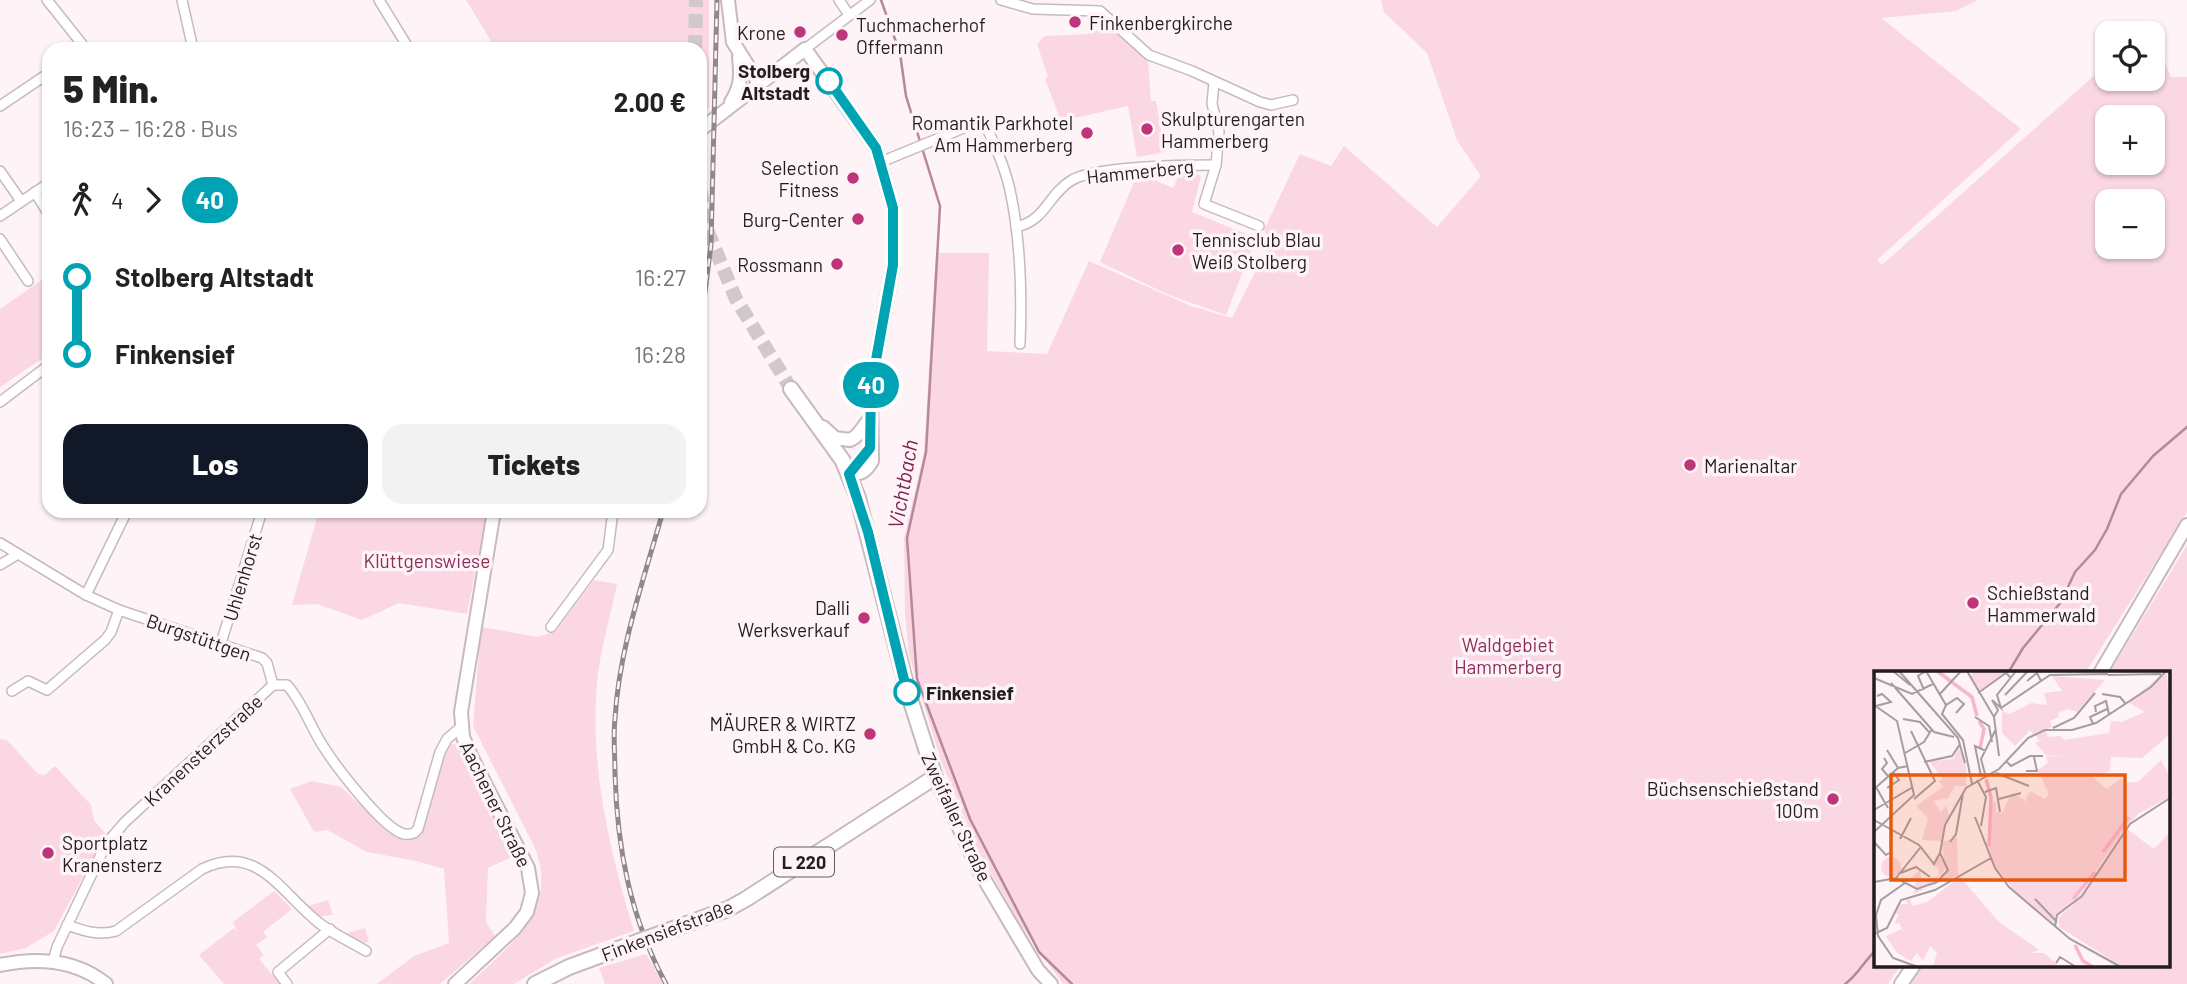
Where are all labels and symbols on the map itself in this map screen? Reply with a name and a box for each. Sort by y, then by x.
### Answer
place label: Finkenbergkirche [1089,11,1233,34]
place label: Tuchmacherhof Offermann [856,13,986,58]
marker: Finkenbergkirche [1067,14,1083,30]
place label: Krone [737,21,786,44]
marker: Krone [792,24,808,40]
marker: Tuchmacherhof Offermann [834,27,850,43]
place label: Stolberg Altstadt [738,59,810,104]
marker: Stolberg Altstadt [816,68,842,94]
place label: Skulpturengarten Hammerberg [1161,107,1305,152]
place label: Romantik Parkhotel Am Hammerberg [912,111,1073,156]
marker: Skulpturengarten Hammerberg [1139,121,1155,137]
marker: Romantik Parkhotel Am Hammerberg [1079,125,1095,141]
street label: Hammerberg [1085,154,1195,188]
place label: Selection Fitness [761,156,839,201]
marker: Selection Fitness [845,170,861,186]
place label: Burg-Center [742,208,844,231]
marker: Burg-Center [850,211,866,227]
place label: Tennisclub Blau Weiß Stolberg [1192,228,1321,273]
marker: Tennisclub Blau Weiß Stolberg [1170,242,1186,258]
place label: Rossmann [737,253,823,276]
marker: Rossmann [829,256,845,272]
line badge: 40 [840,362,903,408]
water label: Vichtbach [882,438,922,530]
place label: Marienaltar [1704,454,1797,477]
marker: Marienaltar [1682,457,1698,473]
street label: Uhlenhorst [218,530,266,624]
park label: Klüttgenswiese [364,549,490,572]
place label: Schießstand Hammerwald [1987,581,2096,626]
marker: Schießstand Hammerwald [1965,595,1981,611]
place label: Dalli Werksverkauf [737,596,850,641]
street label: Burgstüttgen [144,608,254,666]
marker: Dalli Werksverkauf [856,610,872,626]
park label: Waldgebiet Hammerberg [1454,633,1562,678]
inset map [1874,671,2170,967]
marker: Finkensief [894,679,920,705]
place label: Finkensief [926,681,1014,704]
street label: Kranensterzstraße [139,689,267,811]
place label: MÄURER & WIRTZ GmbH & Co. KG [709,712,856,757]
marker: MÄURER & WIRTZ GmbH & Co. KG [862,726,878,742]
street label: Aachener Straße [455,737,537,871]
street label: Zweifaller Straße [917,749,997,885]
place label: Büchsenschießstand 100m [1647,777,1819,822]
marker: Büchsenschießstand 100m [1825,791,1841,807]
place label: Sportplatz Kranensterz [62,831,162,876]
marker: Sportplatz Kranensterz [40,845,56,861]
road number: L 220 [774,848,834,876]
street label: Finkensiefstraße [598,894,736,966]

